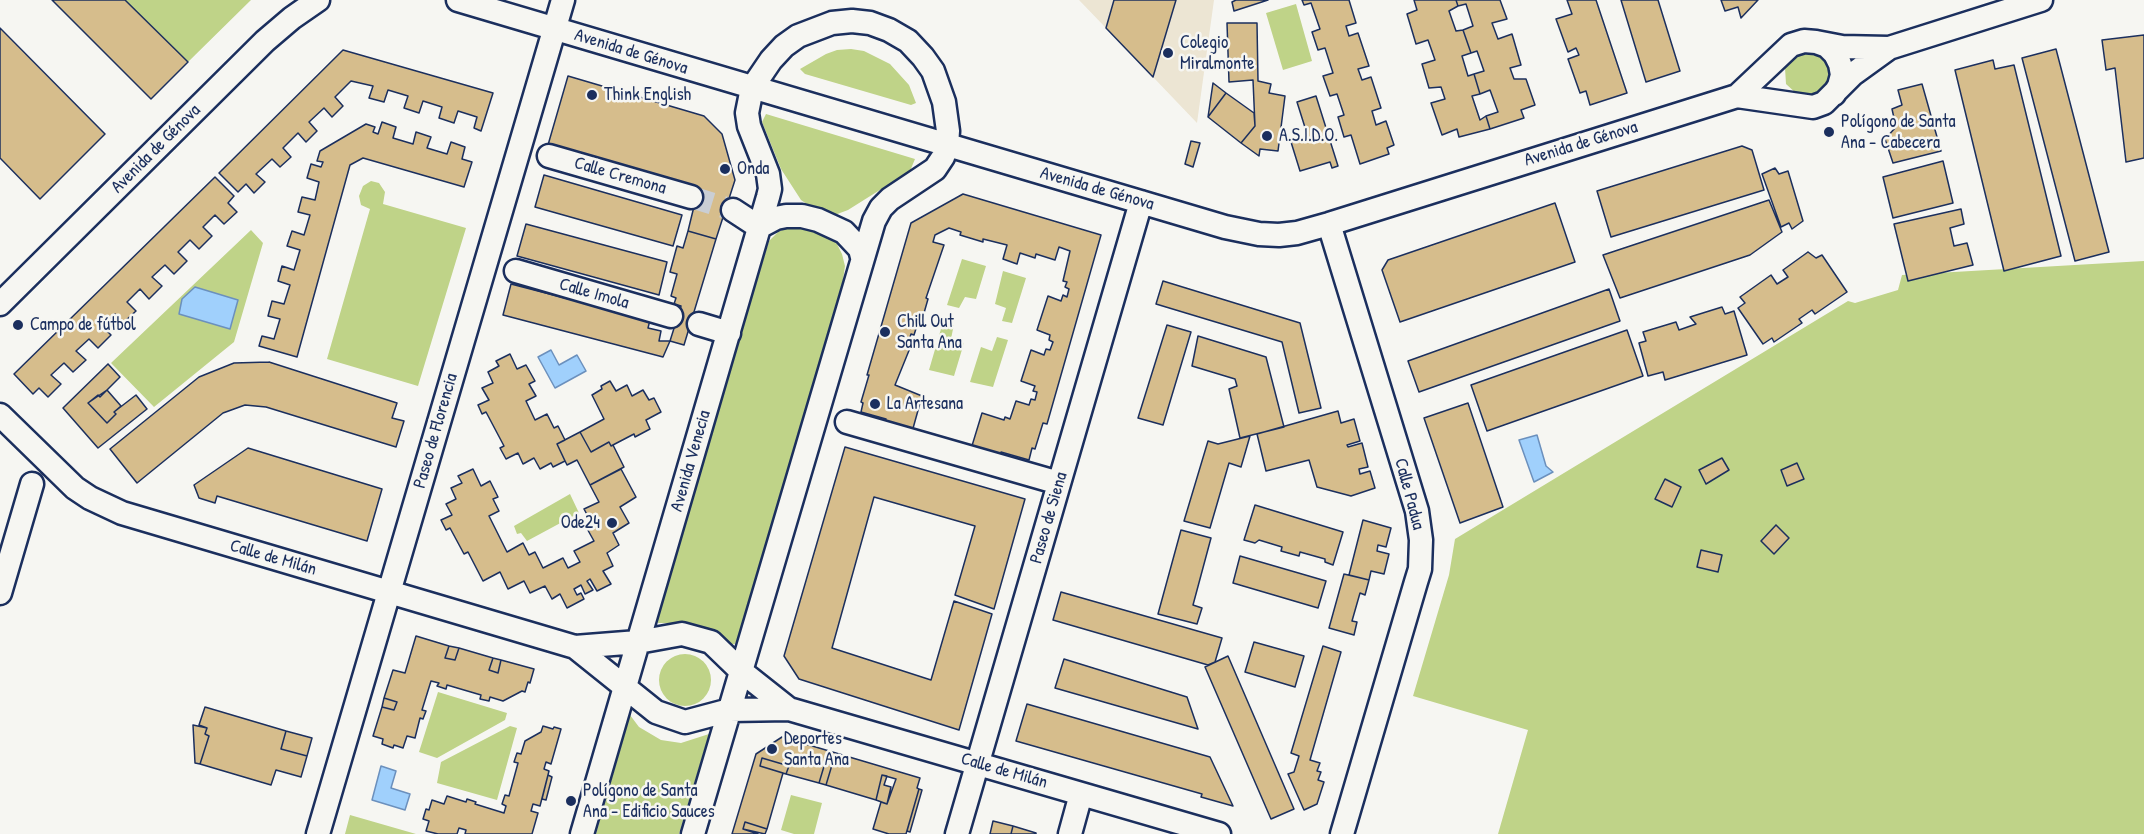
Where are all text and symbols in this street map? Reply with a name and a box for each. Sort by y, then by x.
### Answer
street label: Avenida de Génova [572,25,690,79]
place label: Colegio Miralmonte [1180,32,1255,74]
marker: Colegio Miralmonte [1161,46,1175,60]
place label: Think English [604,84,691,106]
marker: Think English [585,88,599,102]
street label: Avenida de Génova [107,100,205,198]
place label: Polígono de Santa Ana - Cabecera [1841,111,1956,154]
street label: Avenida de Génova [1522,117,1640,171]
place label: A.S.I.D.O. [1279,125,1338,147]
marker: Polígono de Santa Ana - Cabecera [1822,125,1836,139]
marker: A.S.I.D.O. [1260,129,1274,143]
street label: Calle Cremona [572,153,668,199]
place label: Onda [737,158,769,180]
marker: Onda [718,162,732,176]
street label: Avenida de Génova [1038,162,1156,216]
street label: Calle Imola [557,274,631,314]
place label: Chill Out Santa Ana [897,311,962,354]
place label: Campo de fútbol [30,314,136,336]
marker: Campo de fútbol [11,318,25,332]
marker: Chill Out Santa Ana [878,325,892,339]
street label: Paseo de Florencia [409,371,463,491]
place label: La Artesana [887,393,963,415]
marker: La Artesana [868,397,882,411]
street label: Avenida Venecia [666,408,716,514]
street label: Calle Padua [1389,456,1429,532]
street label: Paseo de Siena [1026,470,1072,566]
place label: Ode24 [561,512,600,534]
marker: Ode24 [605,516,619,530]
street label: Calle de Milán [227,535,319,581]
place label: Deportes Santa Ana [784,728,849,771]
marker: Deportes Santa Ana [765,742,779,756]
street label: Calle de Milán [958,748,1050,794]
place label: Polígono de Santa Ana - Edificio Sauces [583,780,715,822]
marker: Polígono de Santa Ana - Edificio Sauces [564,794,578,808]

